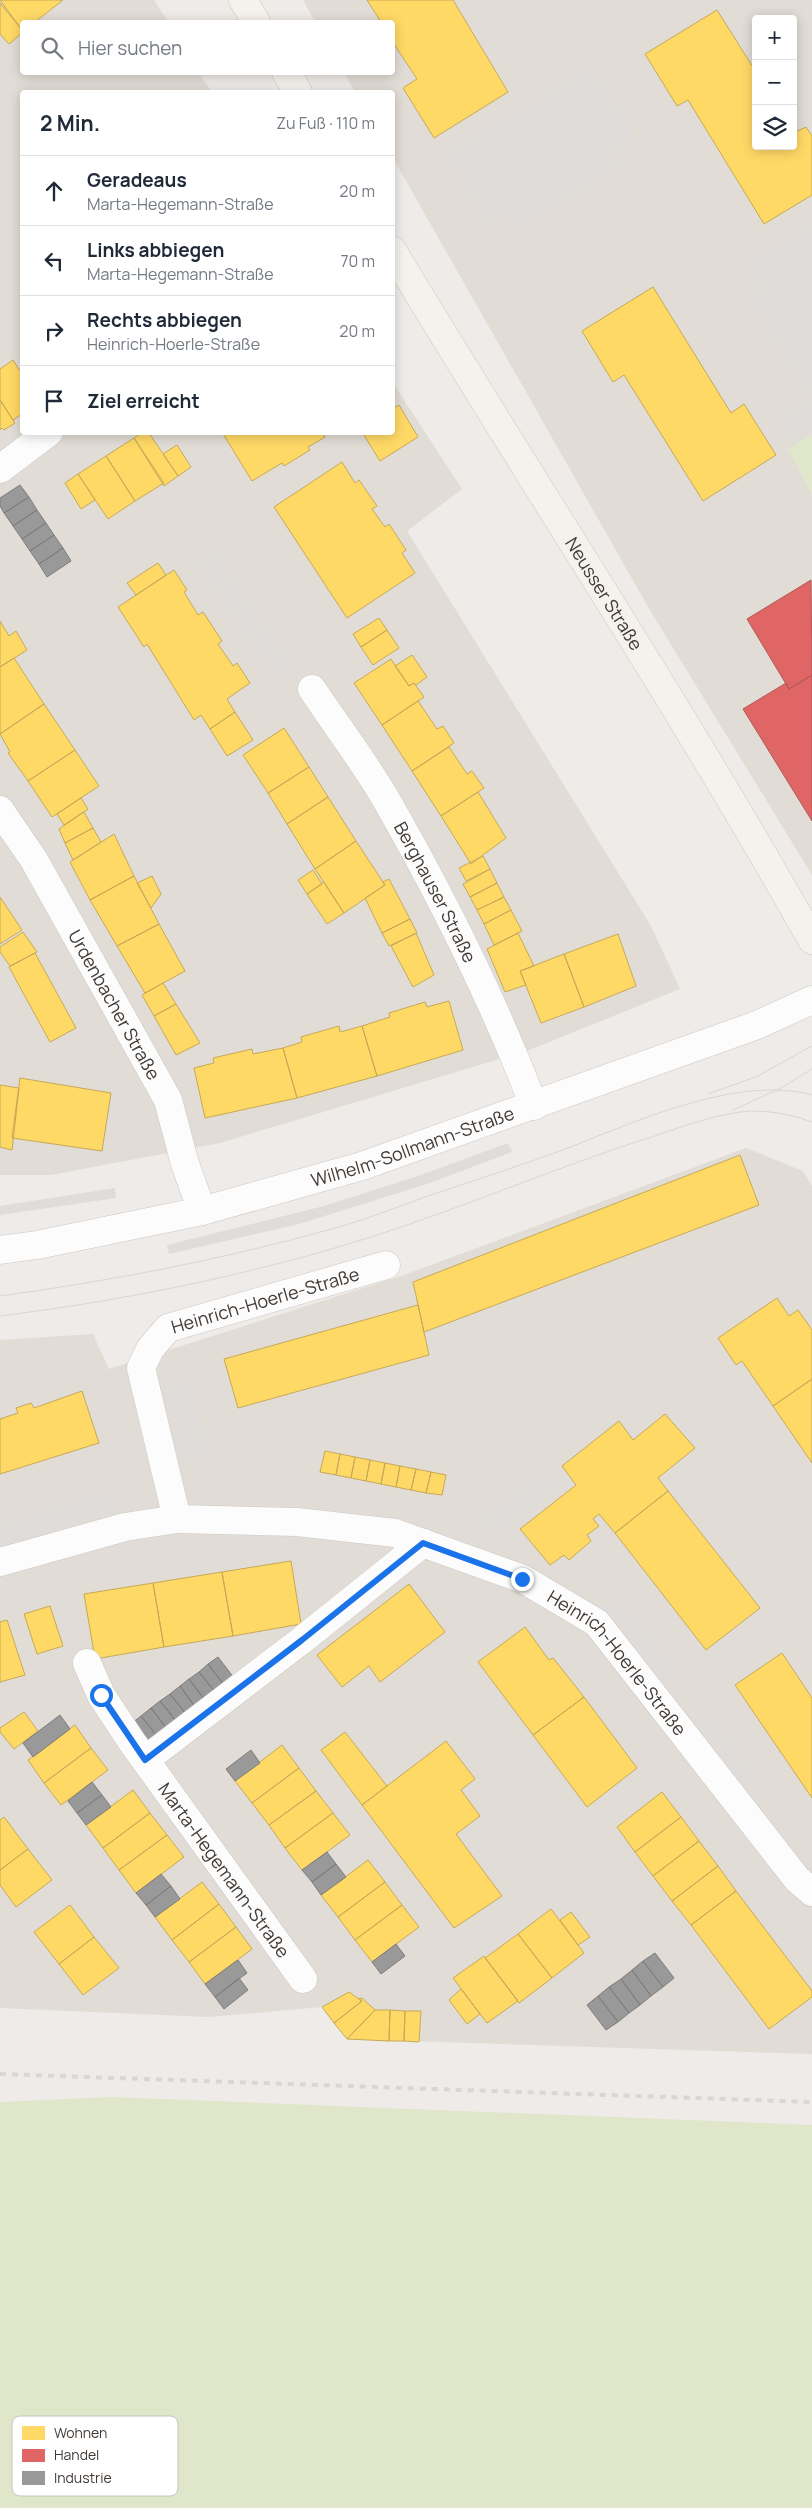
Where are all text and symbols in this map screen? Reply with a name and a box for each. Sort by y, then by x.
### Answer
map controls [752,15,797,150]
button: + [752,15,797,60]
search box [20,20,395,75]
icon: search [38,34,66,62]
text: Hier suchen [78,35,182,61]
button: − [752,60,797,105]
button: layers [752,105,797,150]
text: 2 Min. [40,109,100,137]
text: Zu Fuß · 110 m [276,112,375,134]
text: Geradeaus [87,167,187,193]
icon: ahead [40,177,68,205]
text: 20 m [339,180,375,202]
text: Marta-Hegemann-Straße [87,193,274,215]
text: Links abbiegen [87,237,224,263]
icon: left [40,247,68,275]
text: 70 m [340,250,375,272]
text: Marta-Hegemann-Straße [87,263,274,285]
text: Rechts abbiegen [87,307,242,333]
icon: right [40,317,68,345]
text: 20 m [339,320,375,342]
text: Heinrich-Hoerle-Straße [87,333,260,355]
icon: arrive [40,387,68,415]
text: Ziel erreicht [87,388,200,414]
street label: Neusser Straße [560,532,649,655]
street label: Berghauser Straße [389,817,482,966]
street label: Urdenbacher Straße [63,925,166,1084]
street label: Wilhelm-Sollmann-Straße [308,1101,517,1192]
street label: Heinrich-Hoerle-Straße [168,1261,362,1339]
route end [511,1568,534,1591]
street label: Heinrich-Hoerle-Straße [543,1584,692,1740]
route start [90,1684,113,1707]
street label: Marta-Hegemann-Straße [153,1778,296,1962]
legend [12,2416,178,2496]
text: Wohnen [54,2423,107,2442]
text: Handel [54,2445,99,2464]
text: Industrie [54,2468,112,2487]

